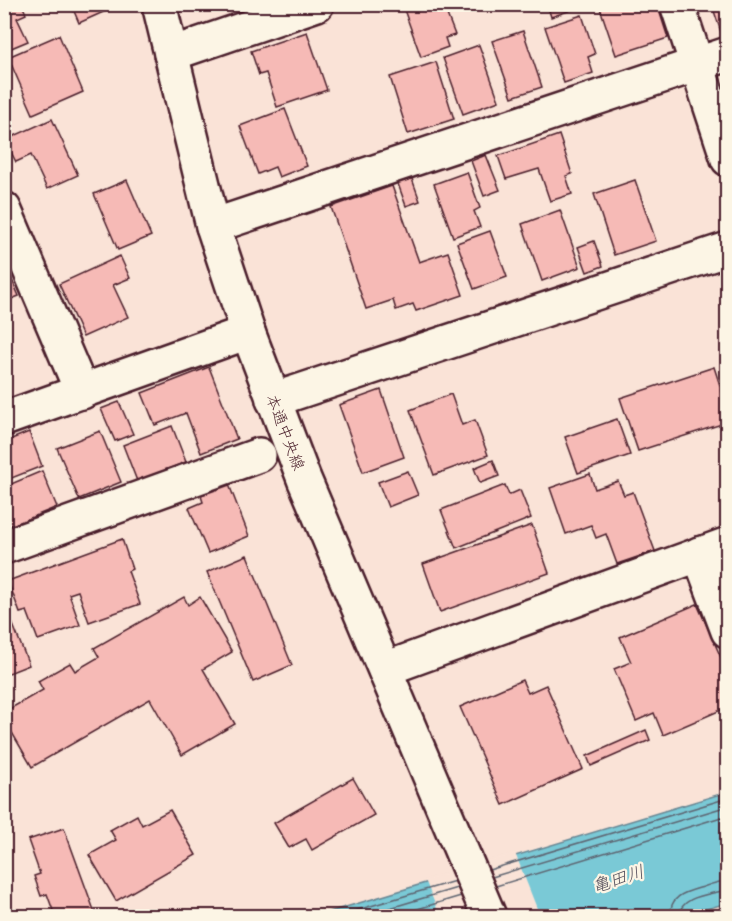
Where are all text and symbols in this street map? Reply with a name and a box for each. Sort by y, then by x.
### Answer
street label: 本通中央線 [262,391,310,473]
water label: 亀田川 [589,859,647,898]

